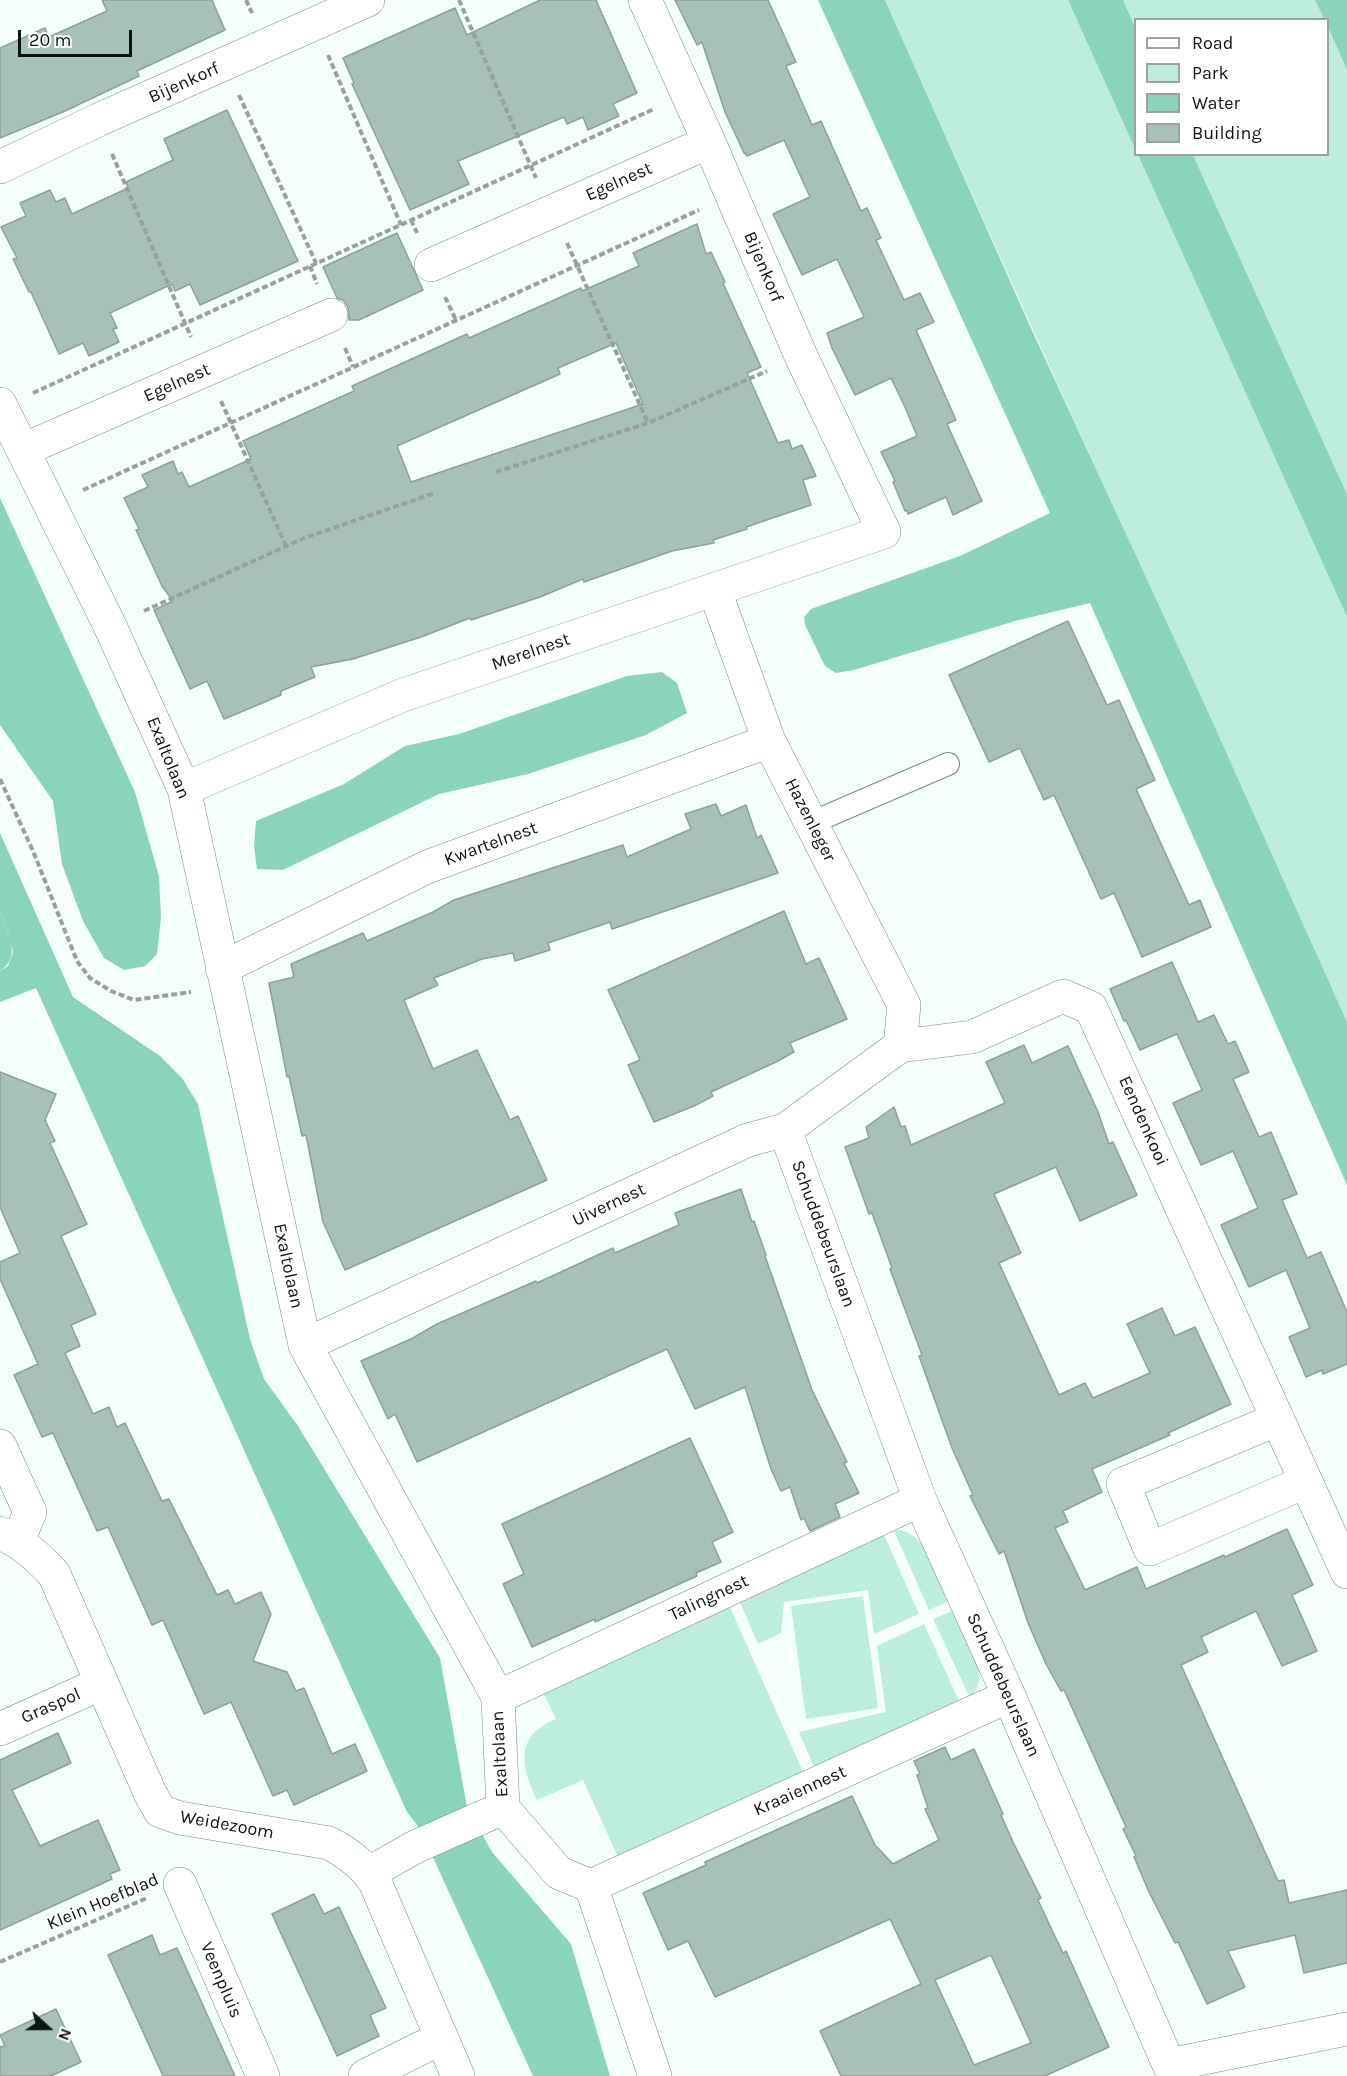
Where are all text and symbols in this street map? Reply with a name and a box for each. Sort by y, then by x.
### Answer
scale bar [21,18,135,56]
legend [1134,18,1329,156]
text: 20 m [29,29,71,51]
text: Road [1192,32,1233,54]
street label: Bijenkorf [145,58,223,108]
text: Park [1192,62,1229,84]
text: Water [1192,92,1240,114]
text: Building [1192,122,1262,144]
street label: Egelnest [582,158,656,206]
street label: Bijenkorf [738,228,788,306]
street label: Egelnest [140,359,214,407]
street label: Merelnest [489,629,573,675]
street label: Exaltolaan [142,714,194,802]
street label: Hazenleger [780,775,840,865]
street label: Kwartelnest [441,817,541,871]
street label: Eendenkooi [1114,1073,1172,1169]
street label: Schuddebeurslaan [786,1157,860,1311]
street label: Uivernest [569,1179,649,1231]
street label: Exaltolaan [268,1221,308,1311]
street label: Talingnest [666,1570,752,1626]
street label: Schuddebeurslaan [962,1610,1044,1760]
street label: Graspol [18,1683,84,1729]
street label: Exaltolaan [487,1710,513,1798]
street label: Kraaiennest [750,1761,850,1821]
street label: Weidezoom [178,1806,276,1844]
street label: Klein Hoefblad [44,1869,162,1935]
street label: Veenpluis [195,1939,247,2021]
north arrow [18,1998,78,2058]
text: N [54,2026,76,2043]

